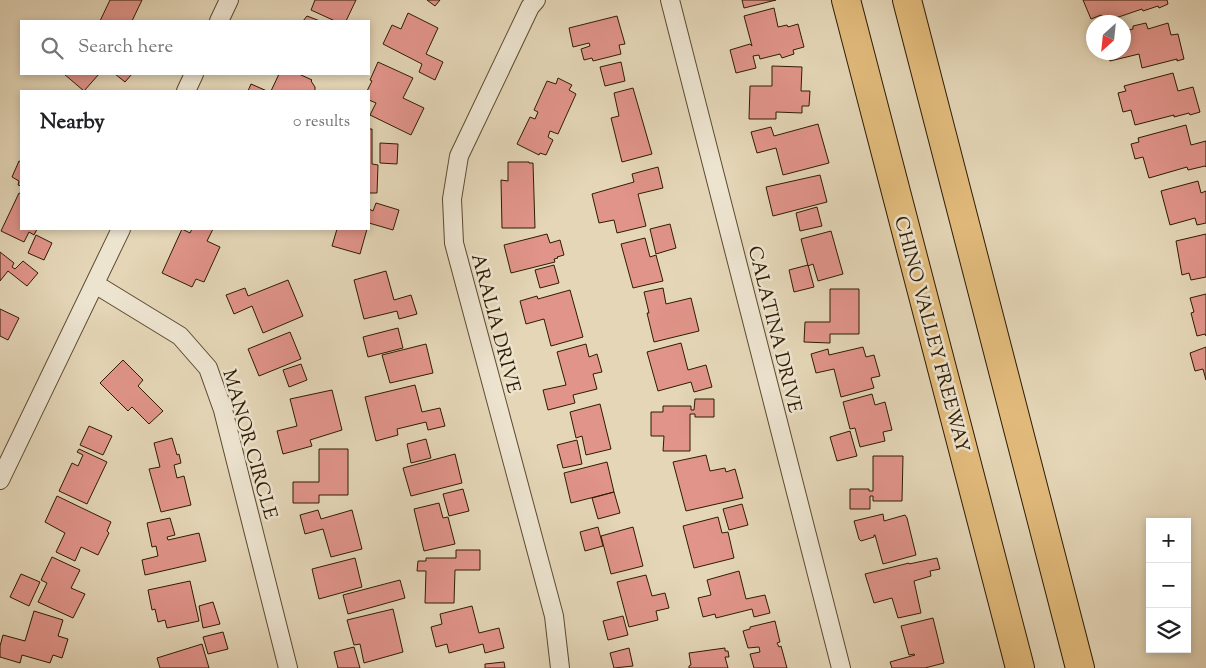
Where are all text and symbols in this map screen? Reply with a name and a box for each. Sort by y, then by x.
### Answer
north arrow [1086,15,1131,60]
search box [20,20,370,75]
icon: search [38,34,66,62]
text: Search here [78,34,173,61]
text: Nearby [40,108,105,138]
text: 0 results [293,111,350,134]
street label: CHINO VALLEY FREEWAY [886,213,975,456]
street label: CALATINA DRIVE [740,243,807,416]
street label: ARALIA DRIVE [463,251,526,397]
street label: MANOR CIRCLE [214,367,283,523]
map controls [1146,518,1191,653]
button: + [1146,518,1191,563]
button: − [1146,563,1191,608]
button: layers [1146,608,1191,653]

